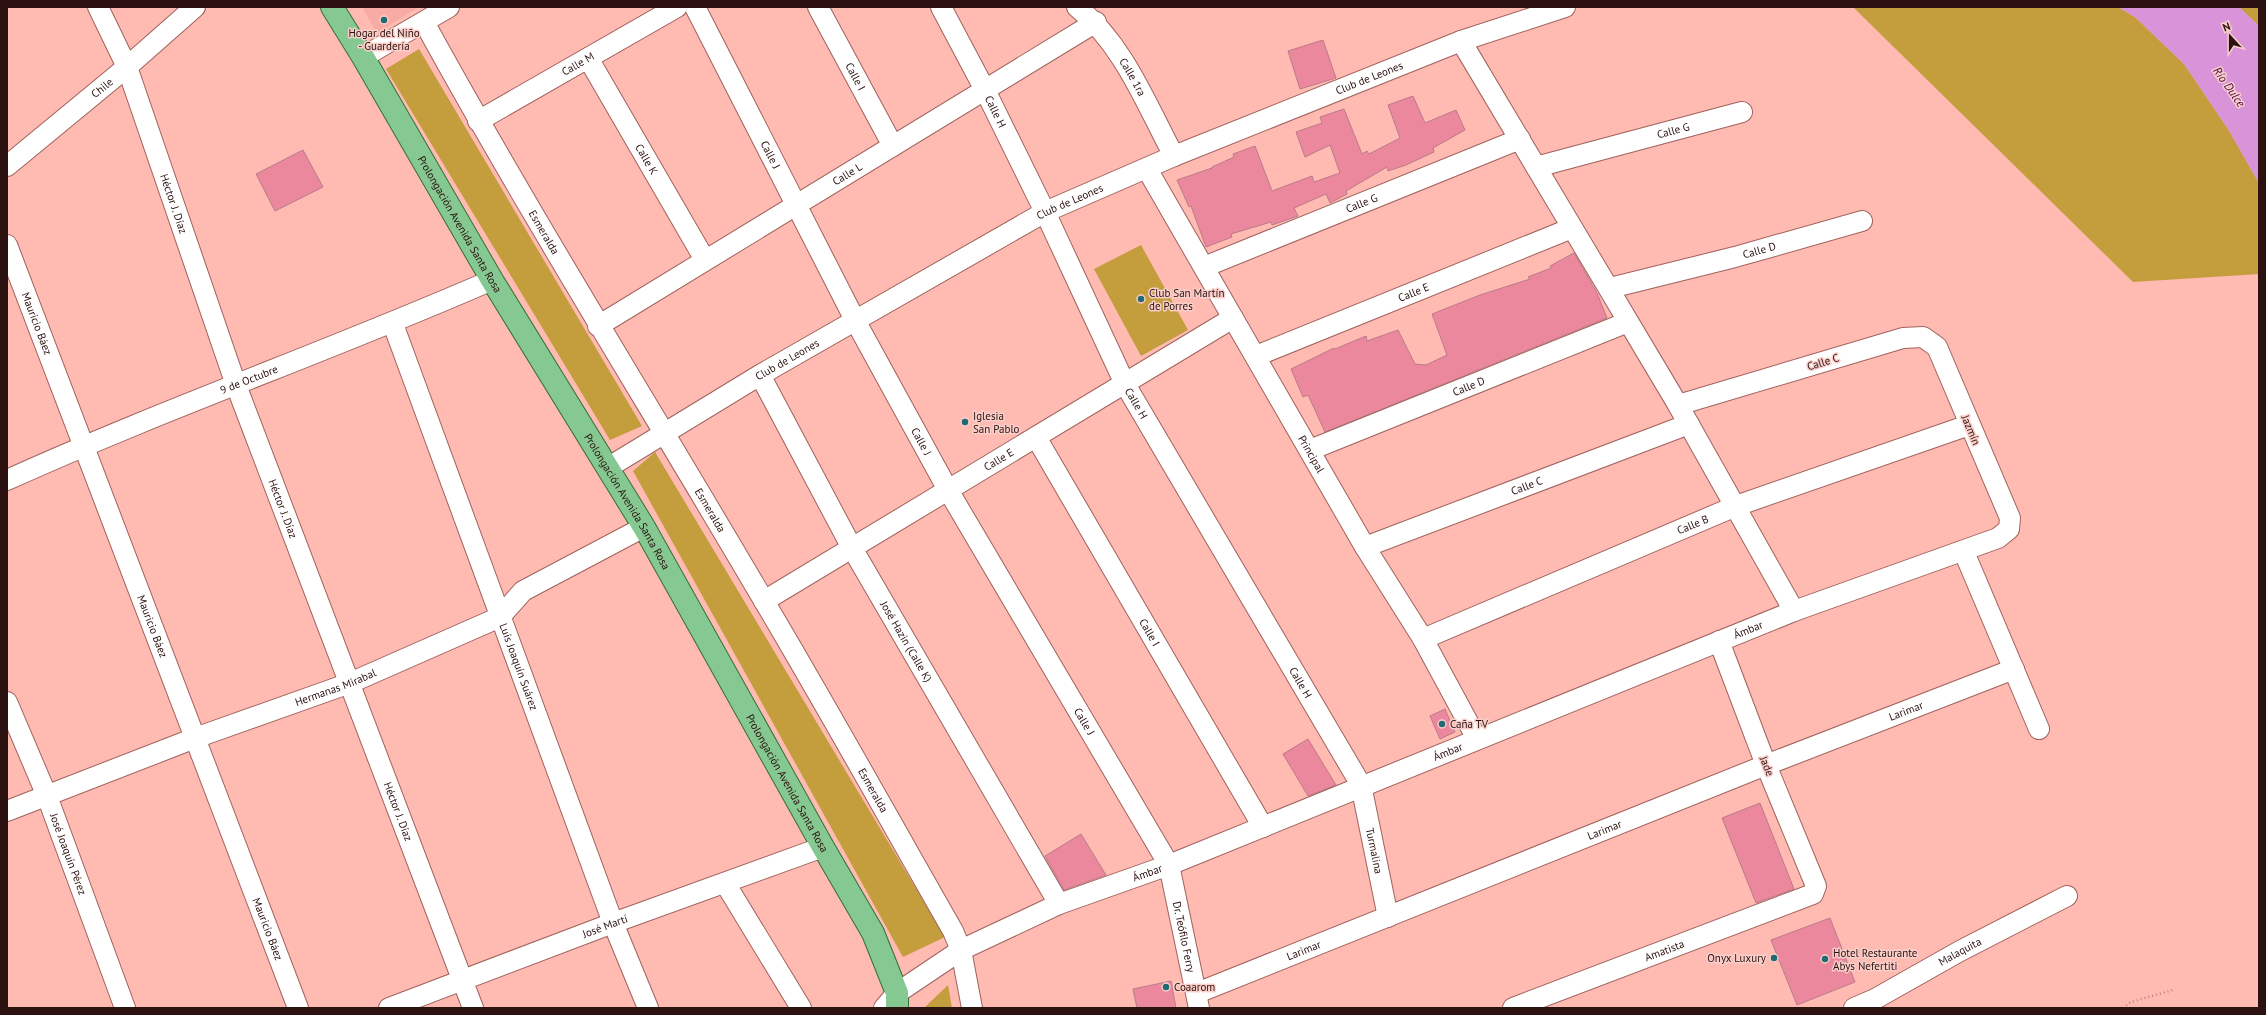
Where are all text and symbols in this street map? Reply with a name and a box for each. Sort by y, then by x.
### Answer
marker: Hogar del Niño - Guardería [379,15,389,25]
north arrow [2210,16,2250,56]
text: N [2221,19,2232,34]
place label: Hogar del Niño - Guardería [348,26,420,53]
street label: Calle M [559,49,597,79]
street label: Calle 1ra [1116,55,1149,98]
street label: Club de Leones [1333,58,1405,98]
street label: Calle I [842,60,869,93]
water label: Río Dulce [2210,64,2249,110]
street label: Chile [88,74,116,101]
street label: Calle H [982,93,1009,130]
street label: Calle G [1655,119,1691,141]
street label: Calle J [758,138,784,171]
street label: Calle K [632,141,661,177]
street label: Prolongación Avenida Santa Rosa [415,153,505,295]
street label: Calle L [830,159,865,188]
street label: Héctor J. Díaz [157,172,191,235]
street label: Club de Leones [1034,181,1106,222]
street label: Calle G [1344,190,1380,216]
street label: Esmeralda [526,208,563,257]
street label: Calle D [1741,239,1777,261]
street label: Calle E [1396,280,1431,305]
place label: Club San Martín de Porres [1149,286,1224,313]
street label: Mauricio Báez [19,290,55,357]
marker: Club San Martín de Porres [1136,294,1146,304]
street label: Club de Leones [752,336,822,383]
street label: Calle C [1805,351,1841,373]
street label: 9 de Octubre [218,361,280,397]
street label: Calle D [1450,373,1487,399]
street label: Calle H [1122,385,1151,421]
place label: Iglesia San Pablo [973,409,1020,436]
street label: Jazmín [1958,412,1984,447]
marker: Iglesia San Pablo [960,417,970,427]
street label: Calle J [908,425,935,458]
street label: Prolongación Avenida Santa Rosa [581,431,673,572]
street label: Principal [1295,433,1328,476]
street label: Calle E [981,445,1016,474]
street label: Calle C [1509,473,1545,498]
street label: Héctor J. Díaz [265,477,301,540]
street label: Esmeralda [692,486,729,535]
street label: Calle B [1675,512,1711,537]
street label: Mauricio Báez [134,593,171,660]
street label: José Hazin (Calle K) [877,598,935,684]
street label: Calle I [1136,616,1163,649]
street label: Ámbar [1731,617,1765,642]
street label: Luís Joaquín Suárez [496,621,541,712]
street label: Calle H [1286,664,1315,701]
street label: Hermanas Mirabal [293,665,379,709]
street label: Larimar [1887,698,1925,724]
street label: Calle J [1071,705,1098,738]
street label: Prolongación Avenida Santa Rosa [743,712,832,855]
place label: Caña TV [1450,717,1489,731]
marker: Caña TV [1437,719,1447,729]
street label: Ámbar [1431,739,1465,764]
street label: Jade [1756,753,1777,778]
street label: Esmeralda [855,766,891,815]
street label: Héctor J. Díaz [381,780,416,843]
street label: José Joaquín Pérez [47,810,90,897]
street label: Larimar [1585,816,1624,843]
street label: Turmalina [1363,826,1386,875]
street label: Ámbar [1131,861,1164,884]
street label: Mauricio Báez [250,896,286,962]
street label: Dr. Teófilo Ferry [1170,900,1199,975]
street label: José Martí [579,911,630,941]
street label: Malaquita [1936,934,1984,969]
street label: Larimar [1285,937,1323,963]
street label: Amatista [1643,937,1686,964]
place label: Hotel Restaurante Abys Nefertiti [1833,946,1918,973]
place label: Onyx Luxury [1707,951,1767,965]
marker: Onyx Luxury [1769,953,1779,963]
marker: Hotel Restaurante Abys Nefertiti [1820,954,1830,964]
place label: Coaarom [1174,980,1215,994]
marker: Coaarom [1161,982,1171,992]

